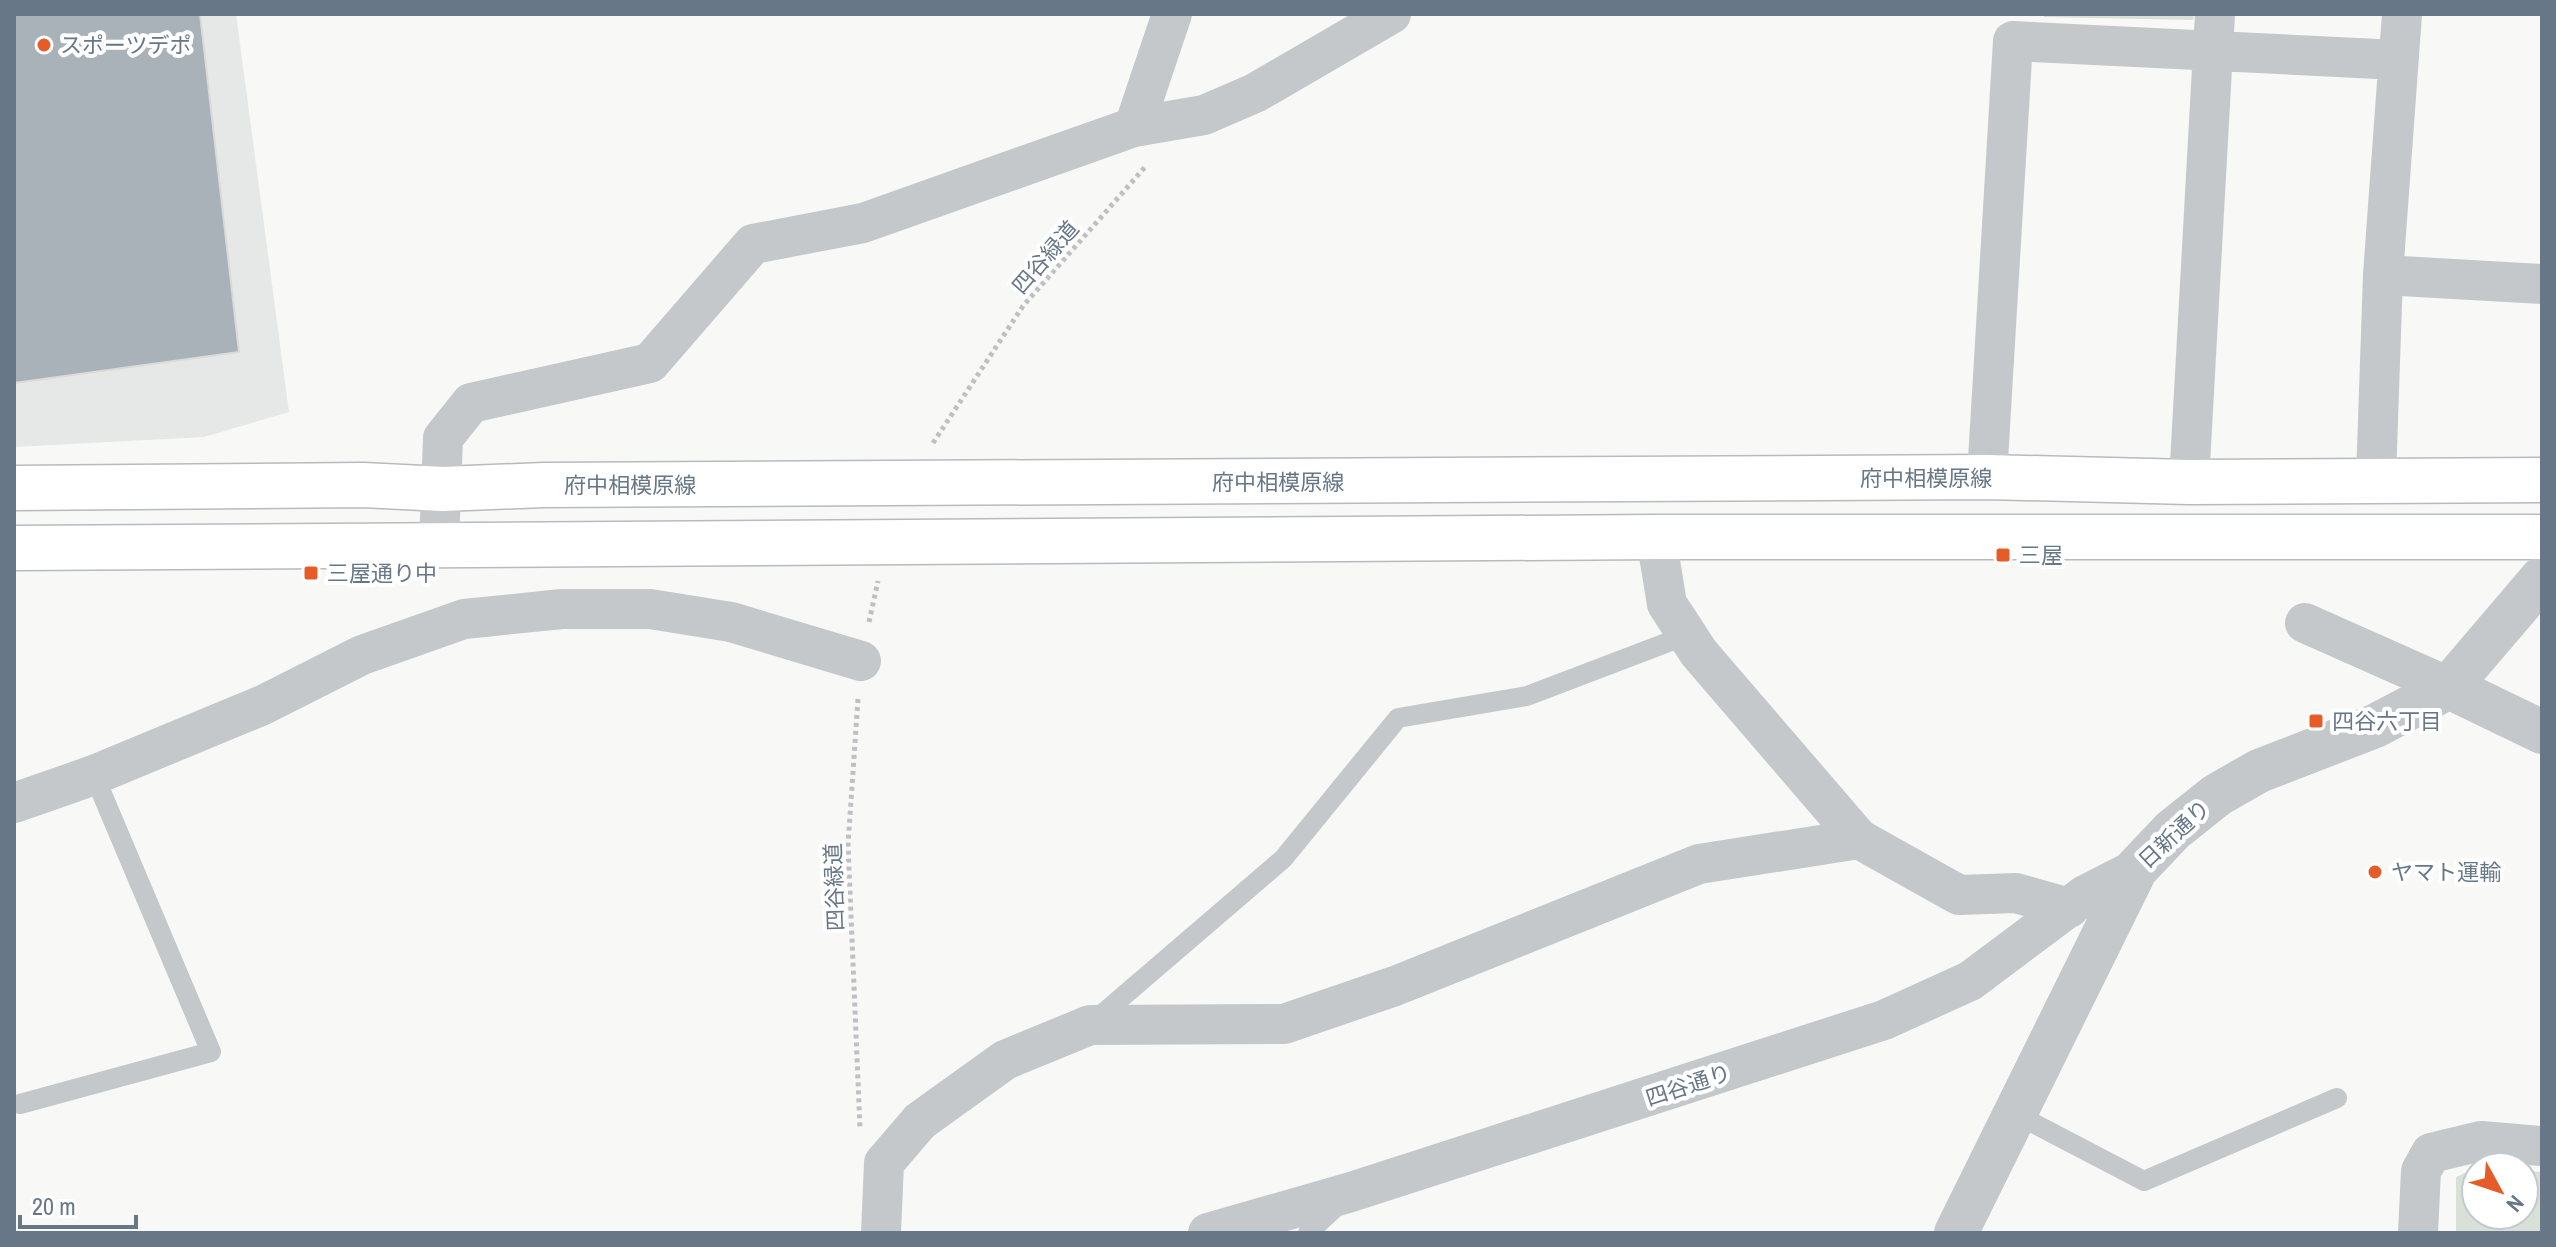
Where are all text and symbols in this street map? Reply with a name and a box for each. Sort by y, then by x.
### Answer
place label: スポーツデポ [60,30,192,60]
marker: スポーツデポ [35,36,53,54]
street label: 四谷緑道 [1005,214,1085,300]
street label: 府中相模原線 [1860,463,1992,493]
street label: 府中相模原線 [1212,467,1344,497]
street label: 府中相模原線 [564,470,696,500]
place label: 三屋 [2019,540,2063,570]
marker: 三屋 [1994,546,2012,564]
place label: 三屋通り中 [327,558,437,588]
marker: 三屋通り中 [302,564,320,582]
place label: 四谷六丁目 [2332,706,2442,736]
marker: 四谷六丁目 [2307,712,2325,730]
street label: 日新通り [2132,793,2216,875]
street label: 四谷緑道 [817,842,851,932]
place label: ヤマト運輸 [2391,857,2501,887]
marker: ヤマト運輸 [2366,863,2384,881]
street label: 四谷通り [1642,1057,1734,1113]
north arrow [2460,1151,2540,1231]
scale bar [20,1179,136,1229]
text: N [2500,1189,2531,1218]
text: 20 m [32,1190,76,1222]

